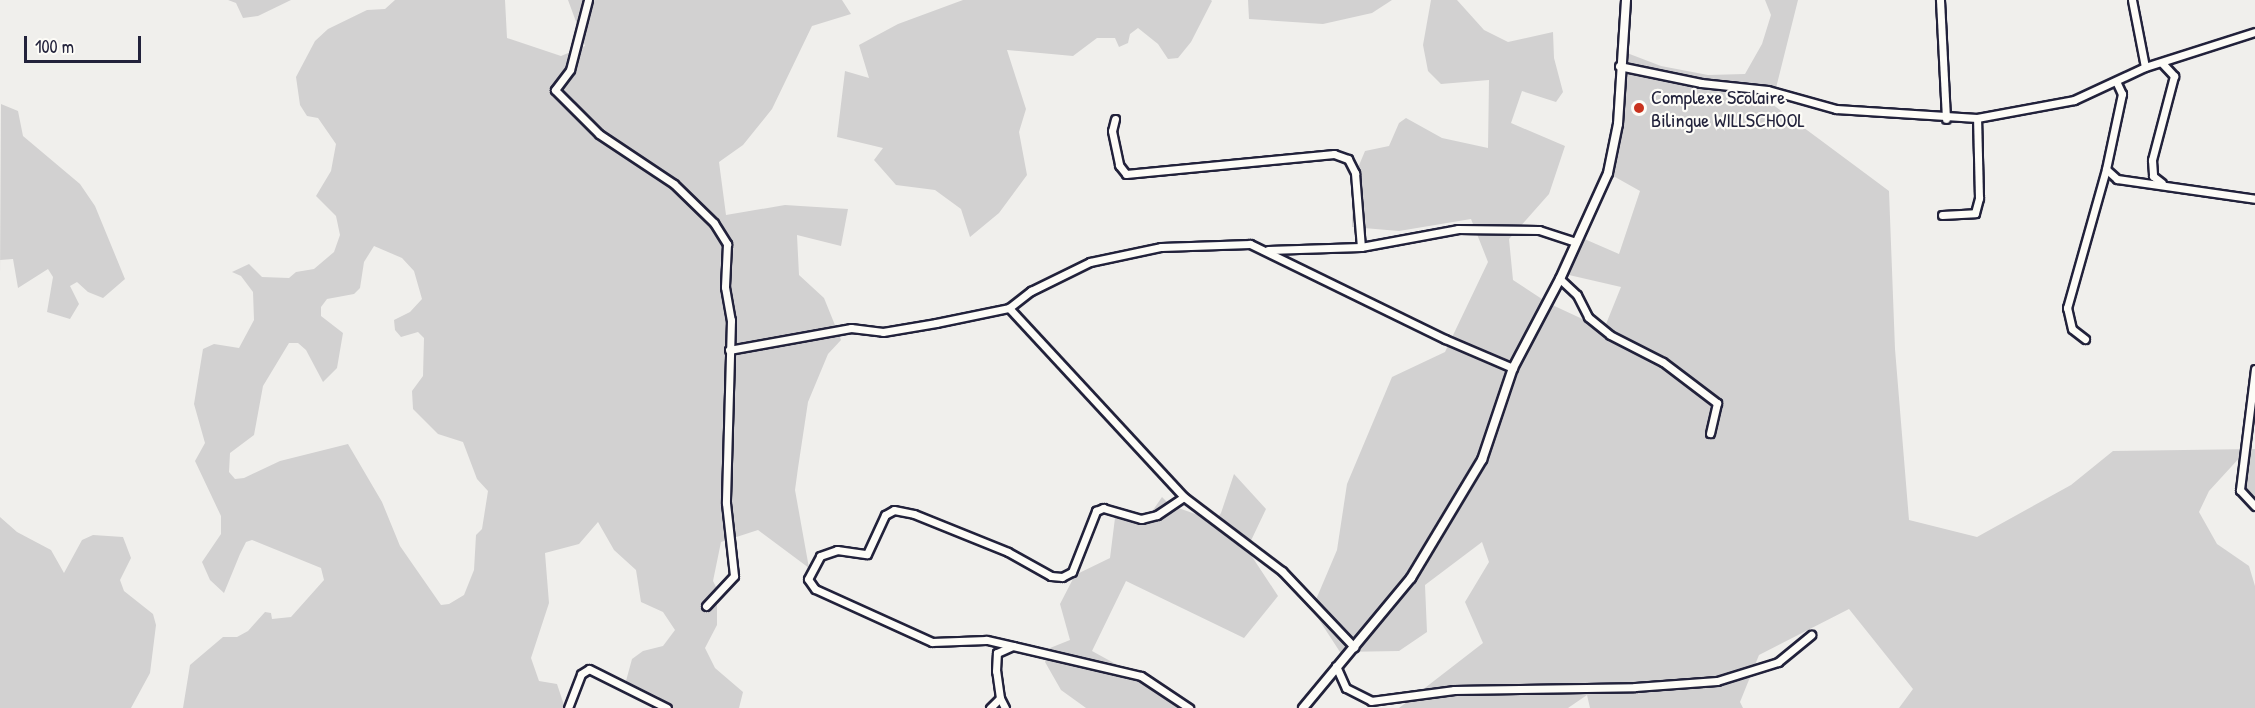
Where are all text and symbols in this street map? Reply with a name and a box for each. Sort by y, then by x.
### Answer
scale bar [27,24,144,62]
text: 100 m [35,34,74,59]
place label: Complexe Scolaire Bilingue WILLSCHOOL [1651,84,1805,131]
marker: Complexe Scolaire Bilingue WILLSCHOOL [1632,101,1646,115]

